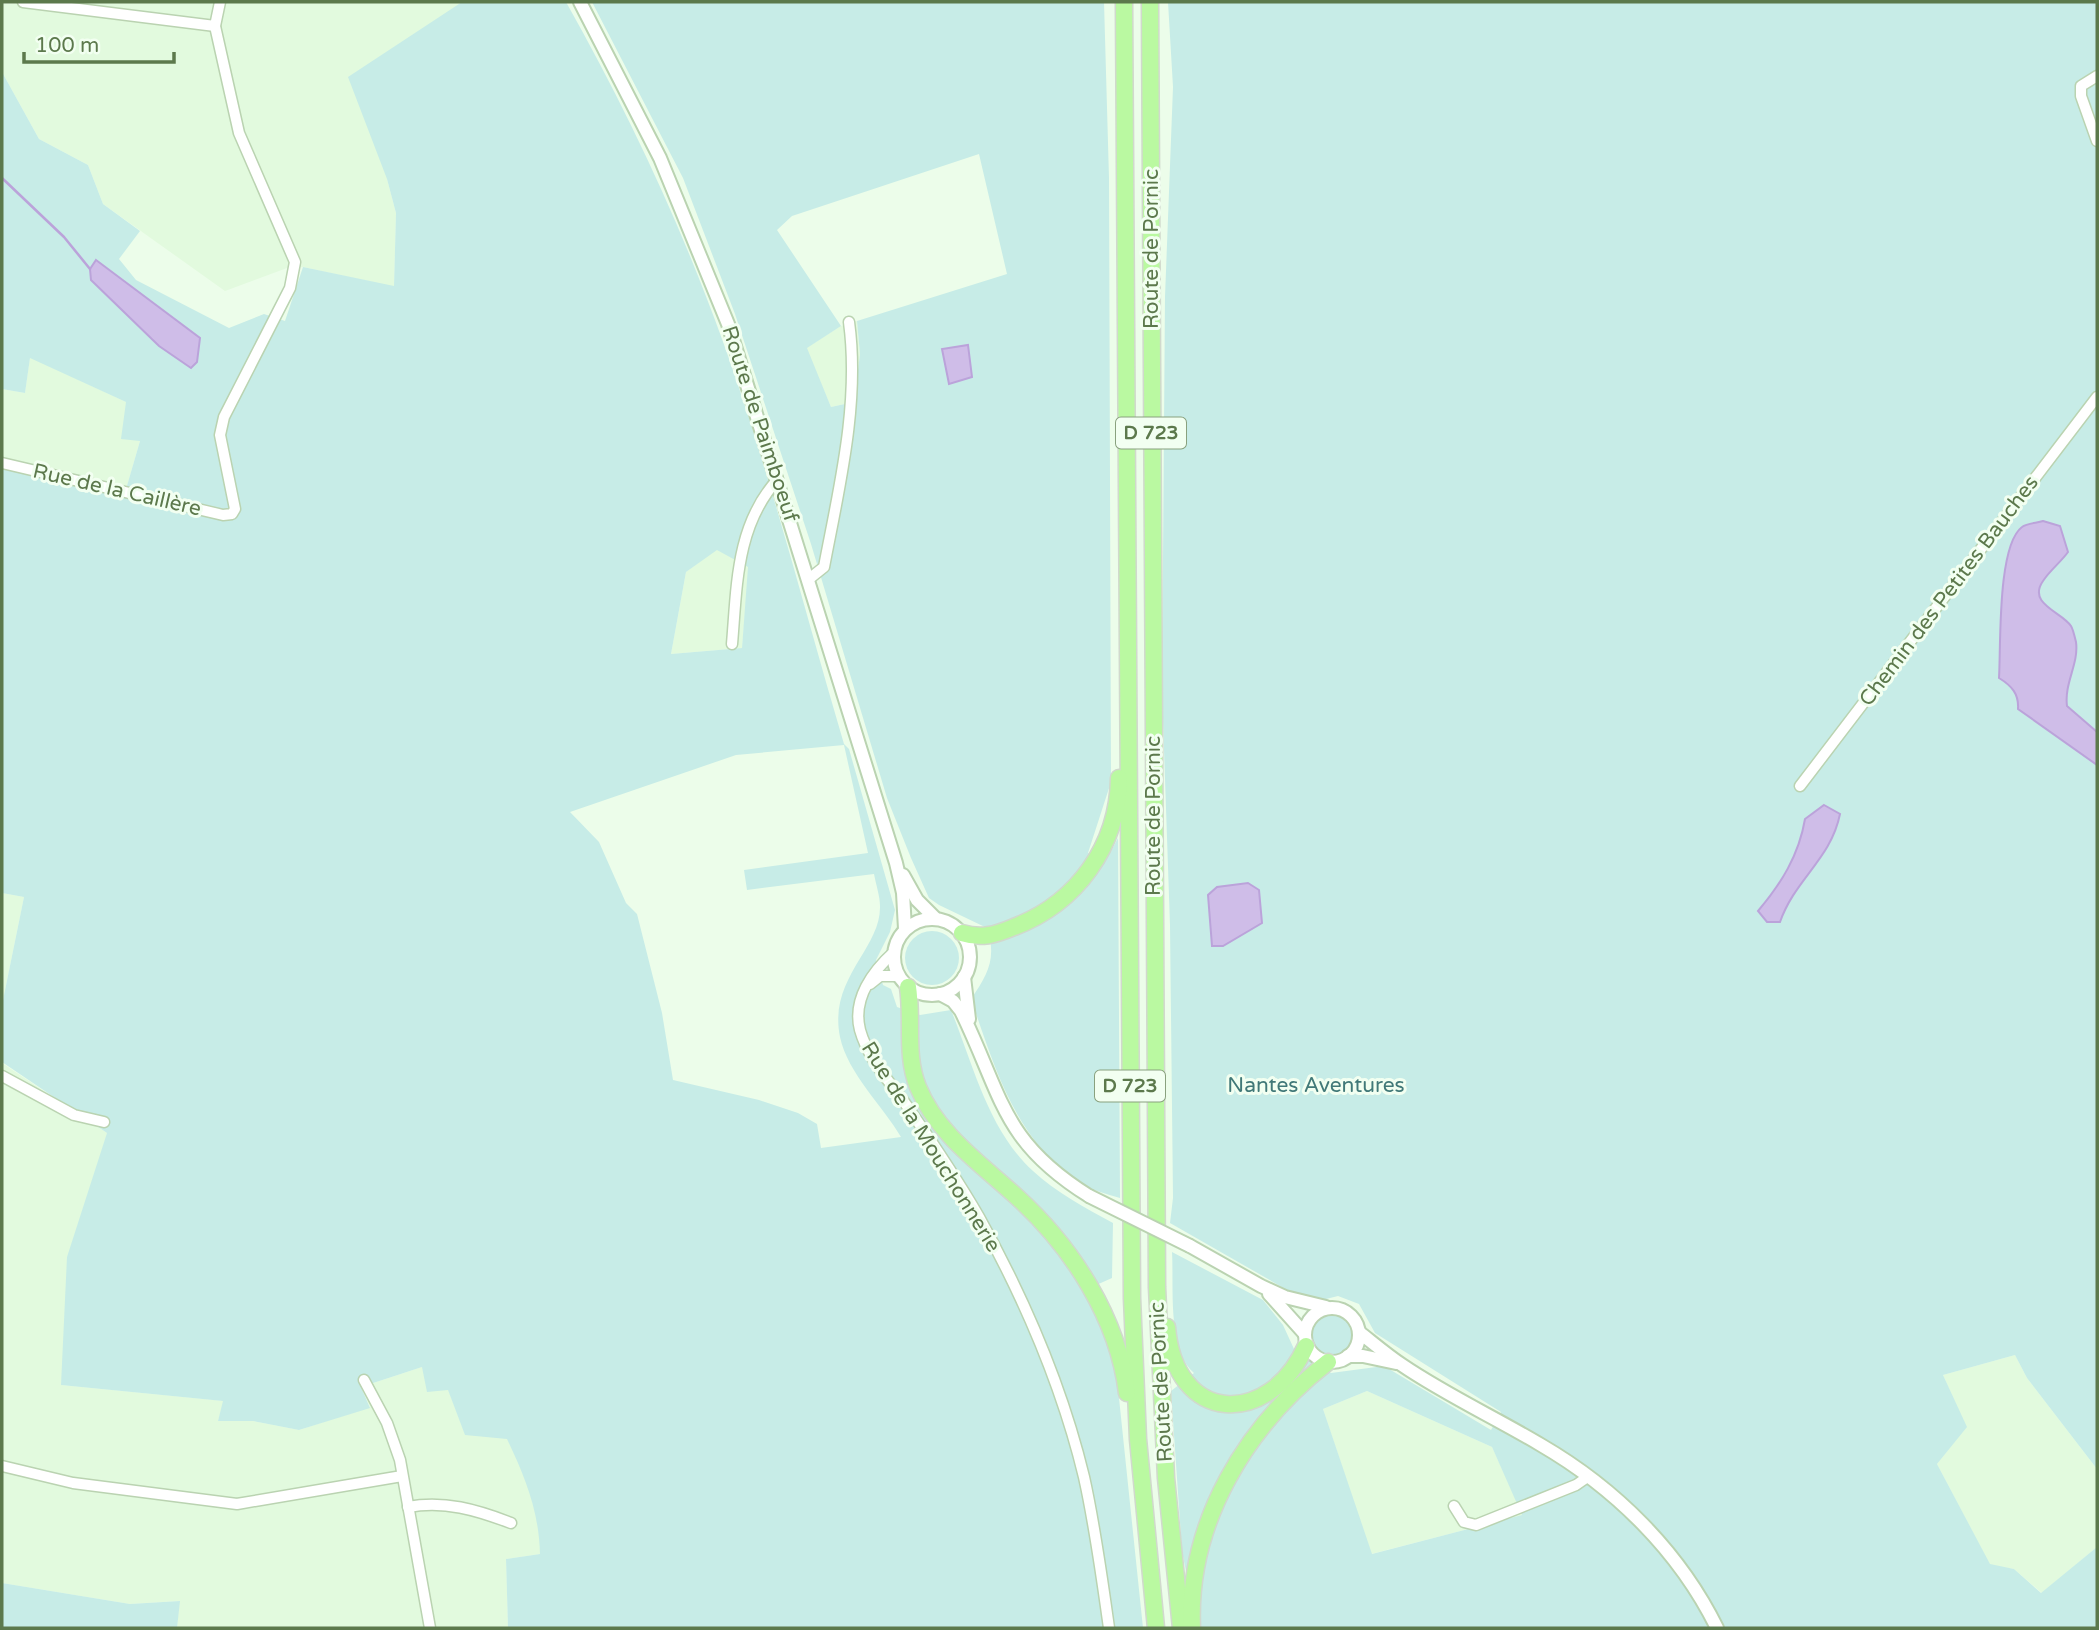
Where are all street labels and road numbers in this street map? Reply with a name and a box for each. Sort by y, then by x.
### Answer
street label: Route de Pornic [1139,169,1164,329]
street label: Route de Paimboeuf [716,323,804,525]
road number: D 723 [1116,418,1186,448]
street label: Rue de la Caillère [31,459,204,522]
street label: Chemin des Petites Bauches [1854,471,2044,711]
street label: Route de Pornic [1141,736,1166,896]
street label: Rue de la Mouchonnerie [856,1037,1006,1257]
road number: D 723 [1095,1070,1165,1102]
street label: Route de Pornic [1144,1301,1178,1463]

